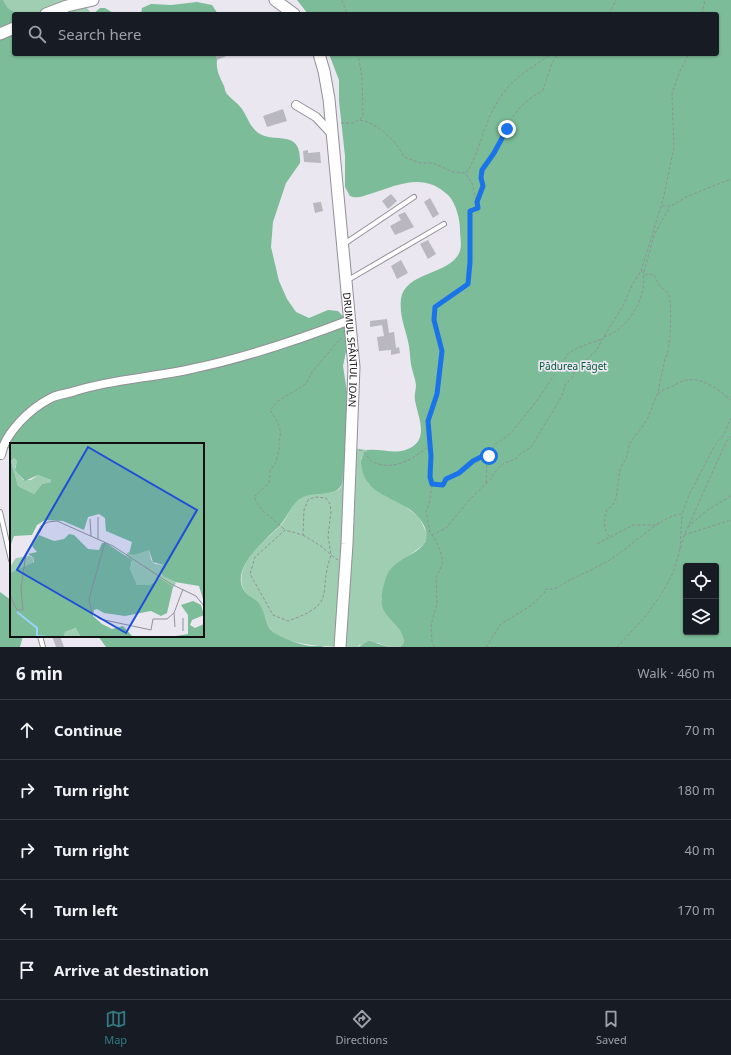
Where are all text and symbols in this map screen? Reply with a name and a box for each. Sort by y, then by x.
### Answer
search box [12,12,719,56]
icon: search [26,23,48,45]
text: Search here [58,24,141,44]
route end [498,120,516,138]
street label: DRUMUL SFÂNTUL IOAN [340,292,361,408]
park label: Pădurea Făget [539,359,607,373]
inset map [10,443,204,637]
route start [480,447,498,465]
map controls [683,563,719,635]
button: locate [683,563,719,599]
button: layers [683,599,719,635]
text: 6 min [16,662,63,685]
text: Walk · 460 m [637,664,715,682]
icon: ahead [16,719,38,741]
text: Continue [54,720,122,740]
text: 70 m [685,721,715,739]
icon: right [16,779,38,801]
text: Turn right [54,780,129,800]
text: 180 m [677,781,715,799]
icon: right [16,839,38,861]
text: Turn right [54,840,129,860]
text: 40 m [685,841,715,859]
icon: left [16,899,38,921]
text: Turn left [54,900,118,920]
text: 170 m [677,901,715,919]
icon: arrive [16,959,38,981]
text: Arrive at destination [54,960,209,980]
tab: Map [104,1008,127,1047]
tab: Directions [335,1008,388,1047]
tab: Saved [596,1008,627,1047]

